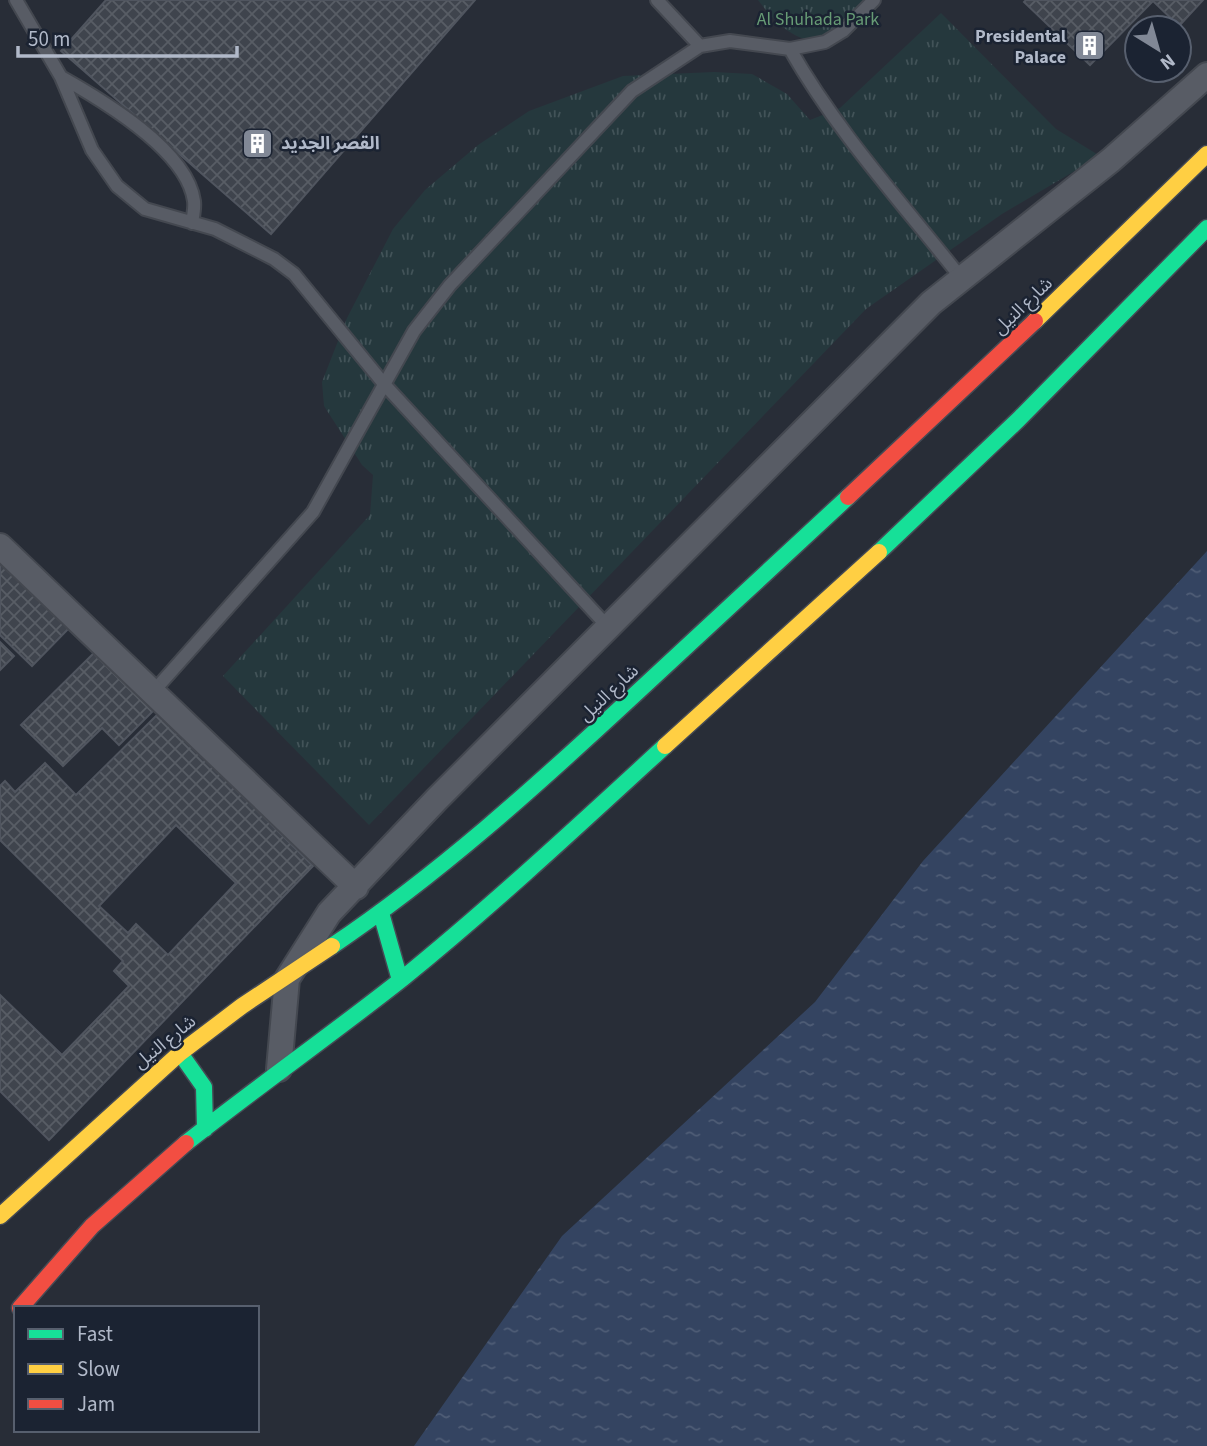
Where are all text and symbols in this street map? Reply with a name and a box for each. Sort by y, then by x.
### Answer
park label: Al Shuhada Park [757,7,879,32]
scale bar [18,14,236,58]
north arrow [1123,14,1193,84]
text: 50 m [28,24,70,54]
place label: Presidental Palace [975,24,1066,70]
building icon: Presidental Palace [1072,29,1106,63]
text: N [1154,47,1181,76]
building icon: القصر الجديد [241,126,275,160]
place label: القصر الجديد [281,131,380,156]
street label: شارع النيل [988,271,1059,341]
street label: شارع النيل [574,659,645,728]
street label: شارع النيل [129,1009,202,1076]
legend [14,1306,259,1432]
text: Fast [77,1319,113,1349]
text: Slow [77,1354,120,1384]
text: Jam [77,1389,115,1419]

